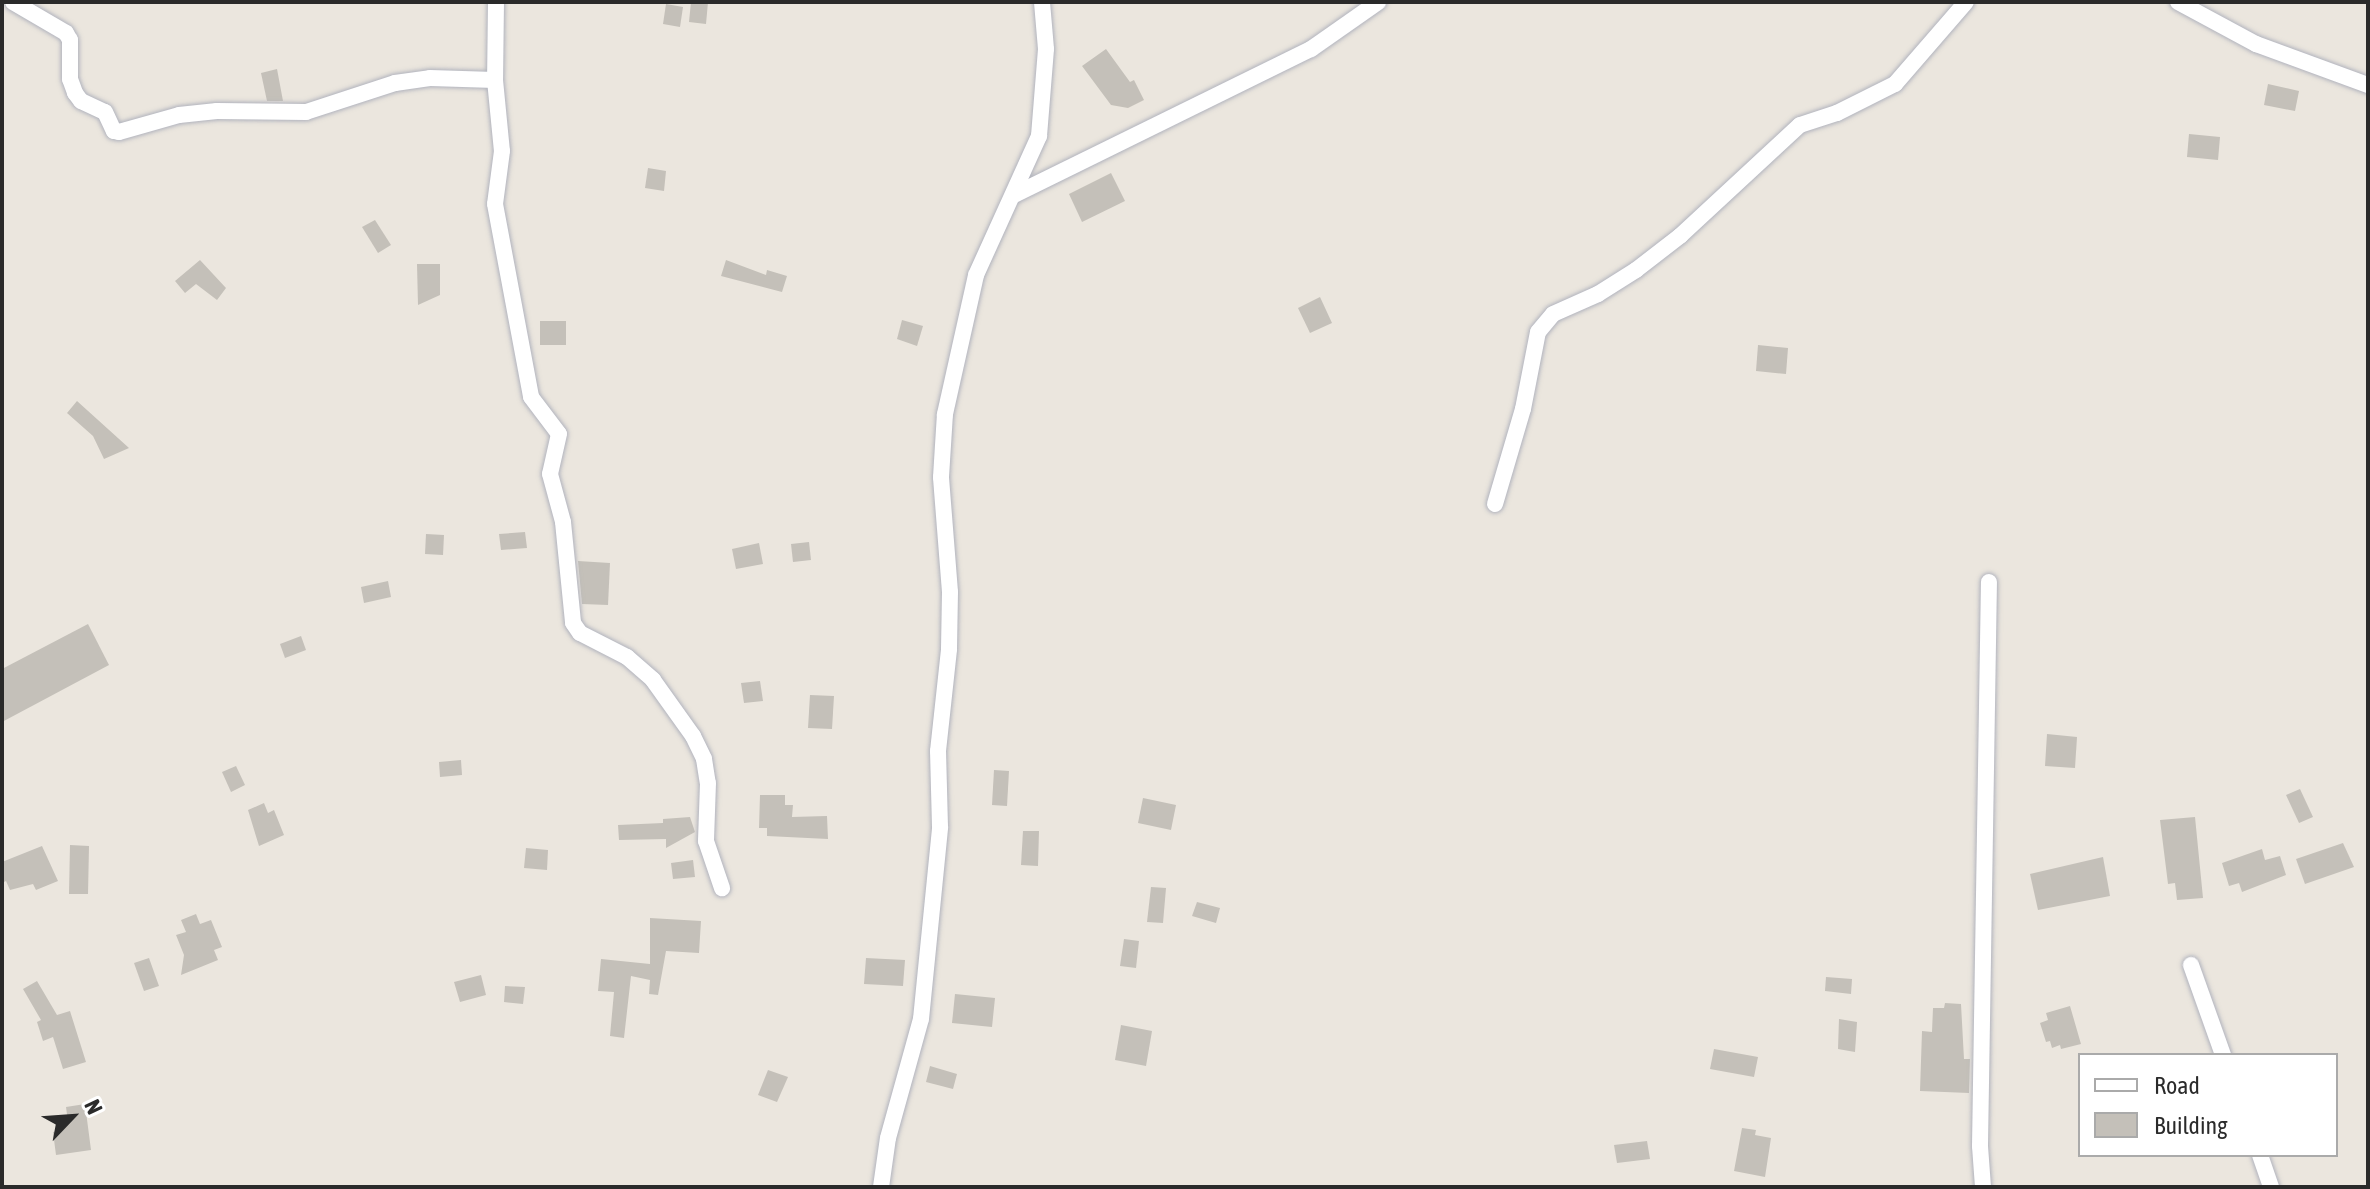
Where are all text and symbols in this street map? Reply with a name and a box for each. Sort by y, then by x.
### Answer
legend [2078,1053,2338,1157]
text: Road [2154,1072,2200,1099]
north arrow [32,1077,112,1157]
text: N [79,1095,108,1118]
text: Building [2154,1112,2227,1139]

